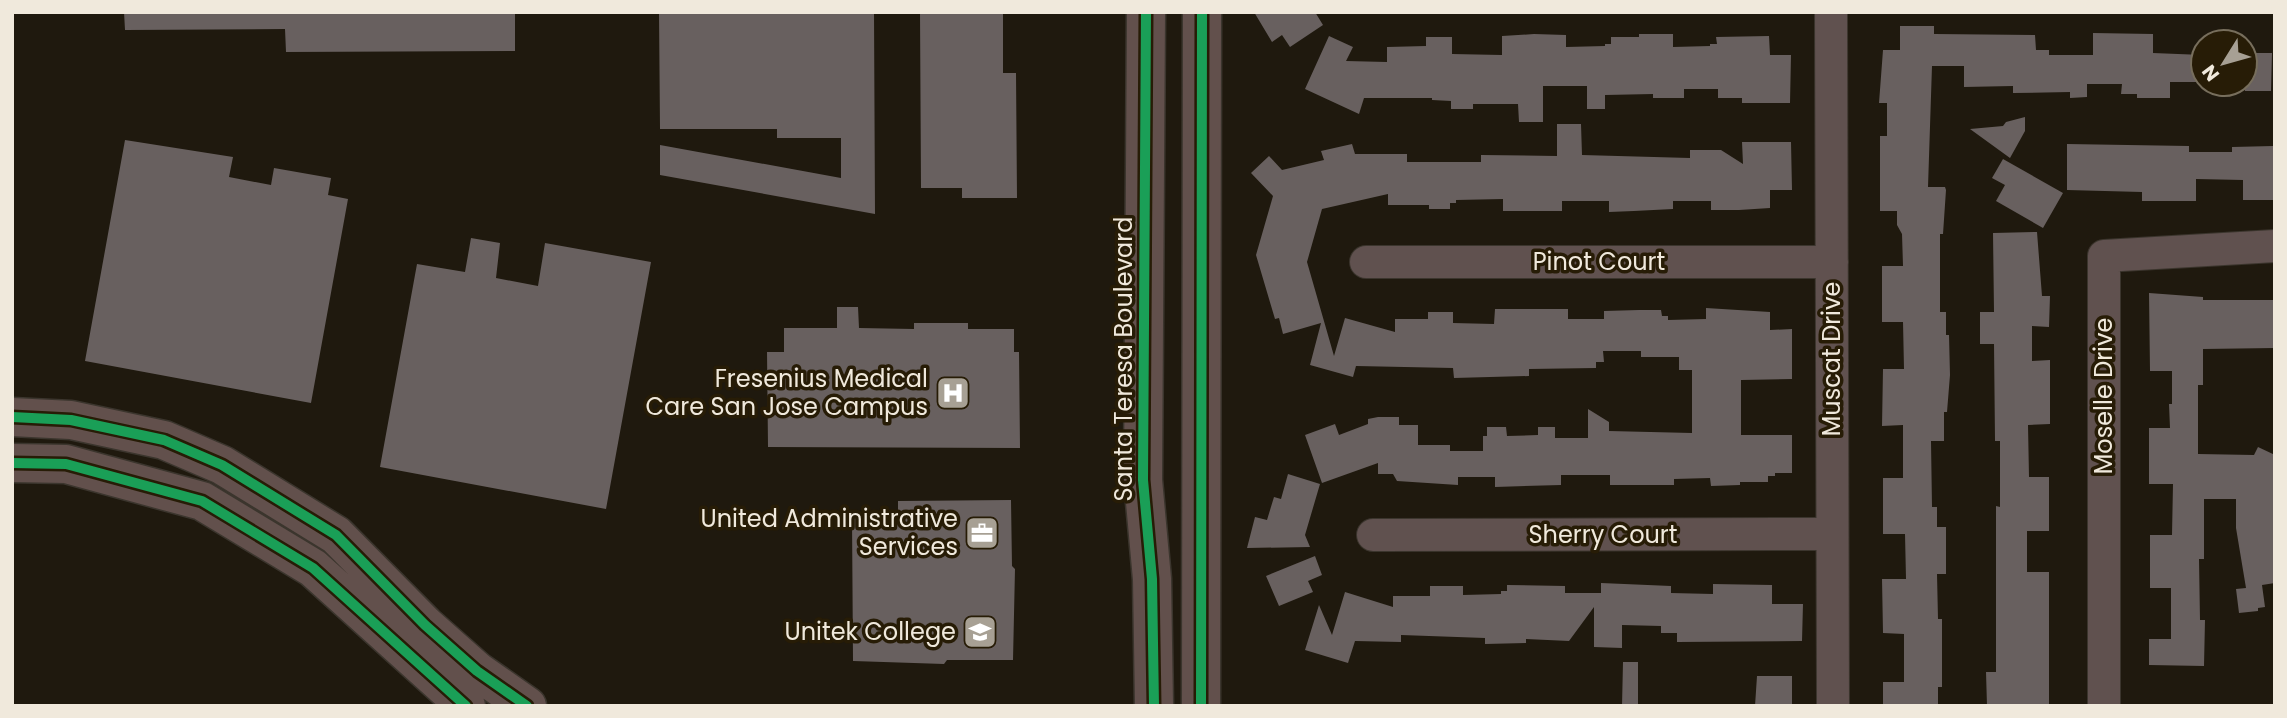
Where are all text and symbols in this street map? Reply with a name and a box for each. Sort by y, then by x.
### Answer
north arrow [2189,28,2259,98]
text: N [2196,59,2226,87]
street label: Santa Teresa Boulevard [1107,217,1140,501]
street label: Pinot Court [1533,245,1665,278]
street label: Muscat Drive [1815,282,1848,436]
street label: Moselle Drive [2087,318,2120,474]
place label: Fresenius Medical Care San Jose Campus [645,362,928,423]
hospital icon: Fresenius Medical Care San Jose Campus [934,374,972,412]
place label: United Administrative Services [701,502,958,563]
office icon: United Administrative Services [963,514,1001,552]
street label: Sherry Court [1528,518,1678,551]
school or university icon: Unitek College [961,613,999,651]
place label: Unitek College [784,615,956,648]

